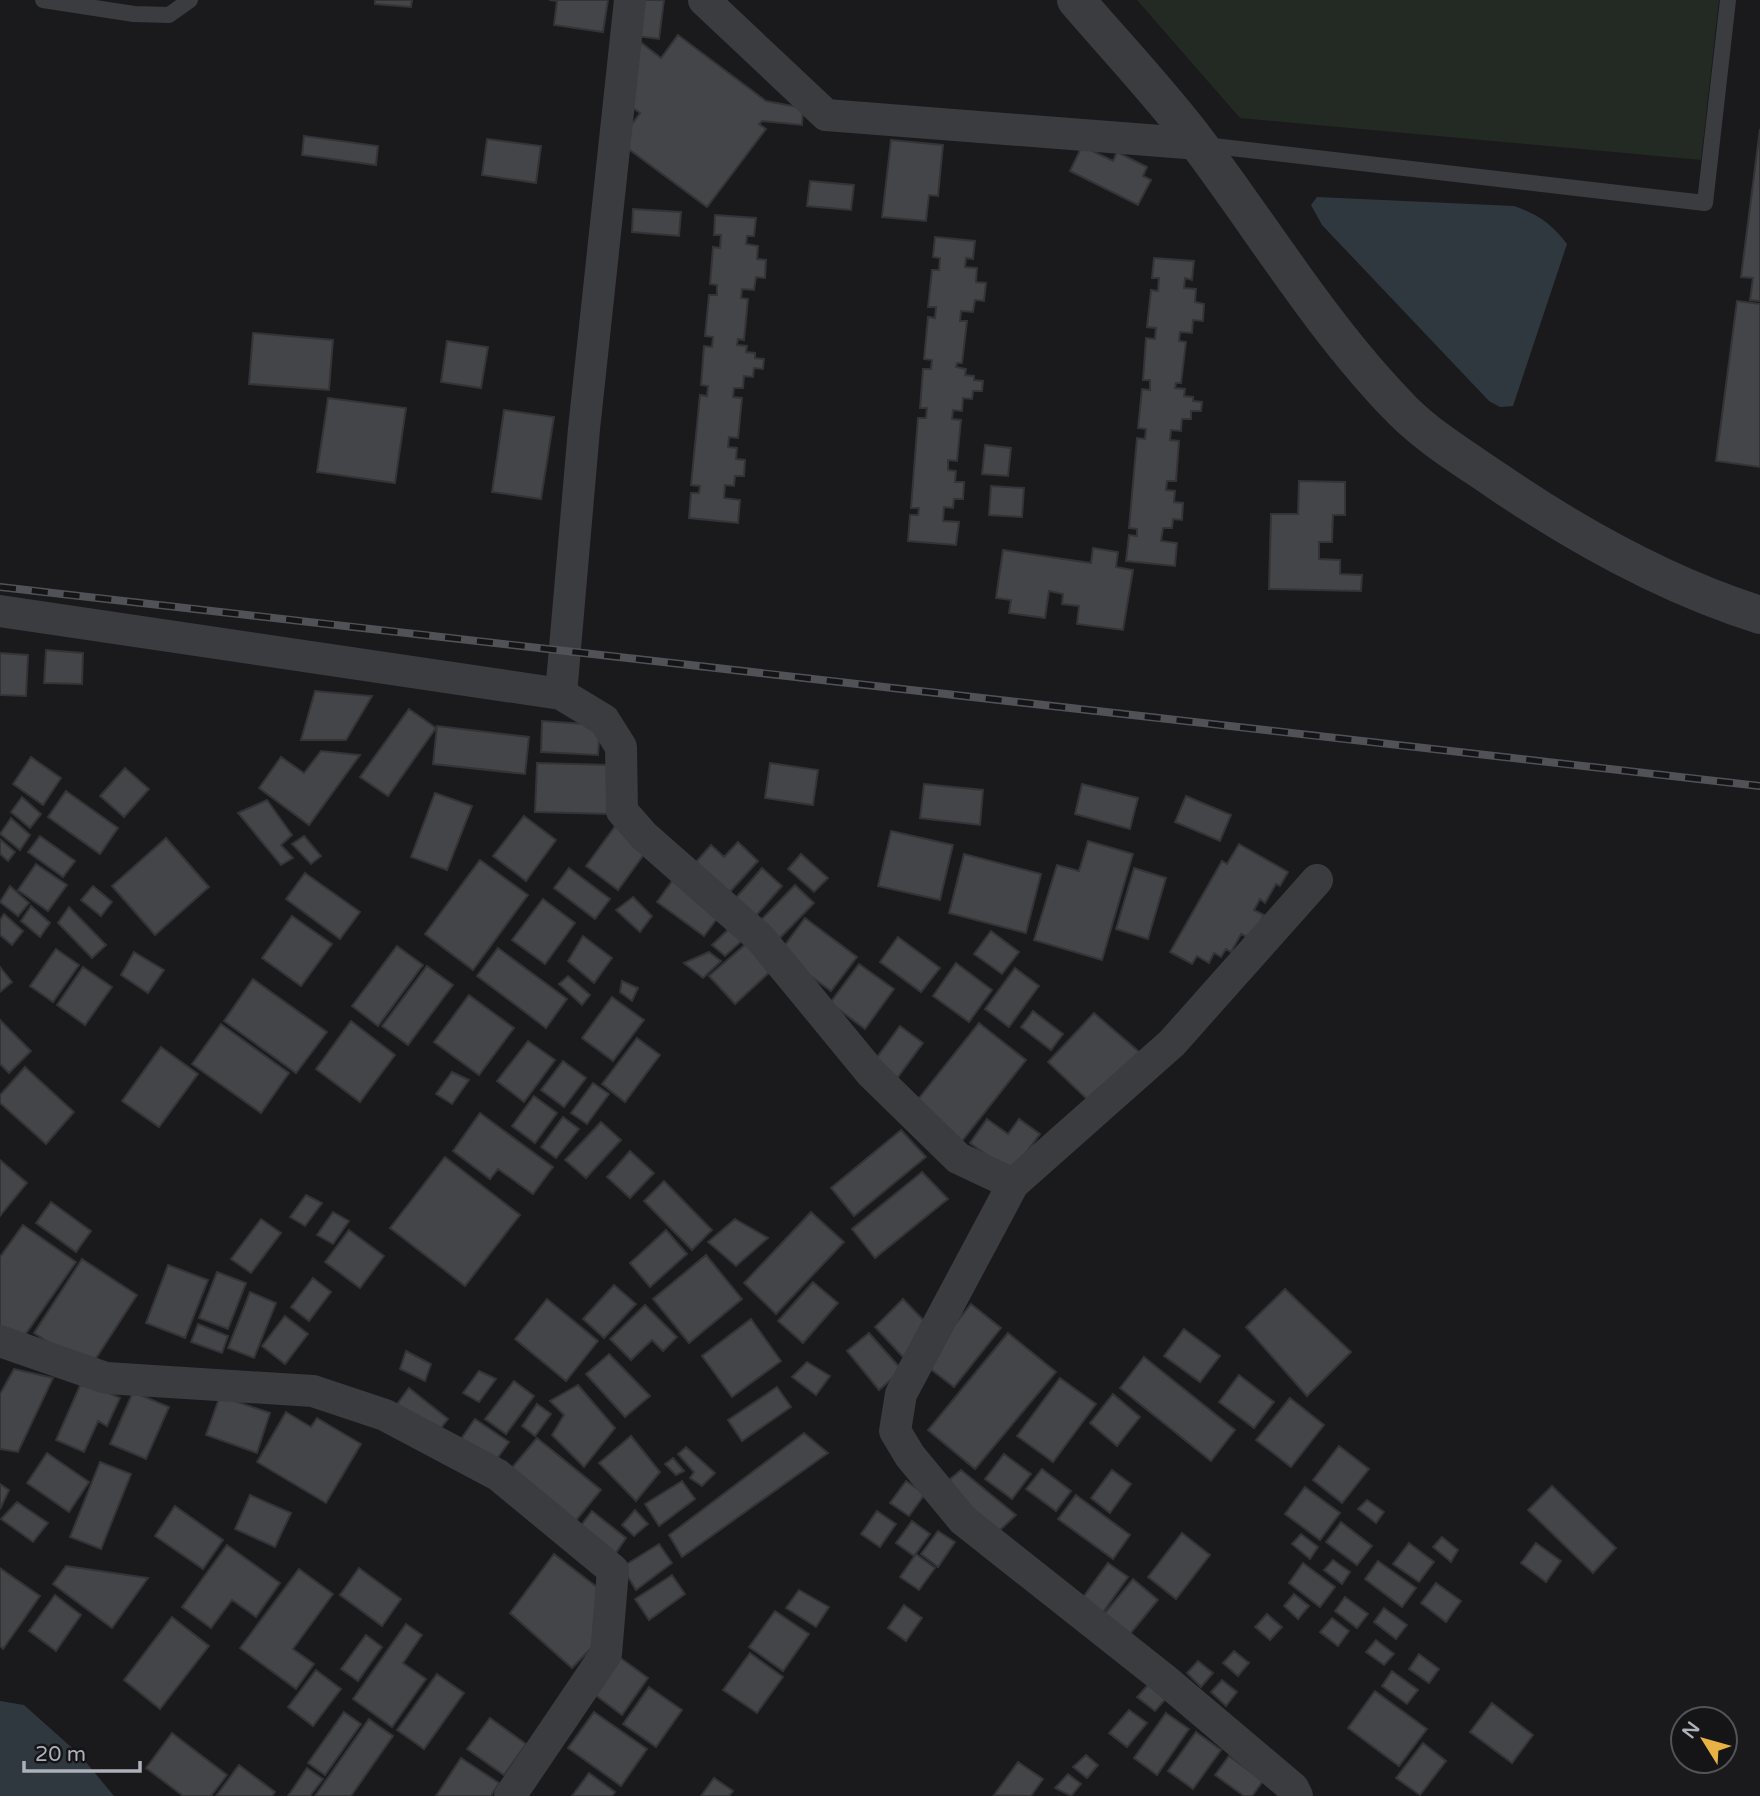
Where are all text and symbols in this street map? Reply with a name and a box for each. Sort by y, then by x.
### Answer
north arrow [1669,1705,1739,1775]
text: N [1678,1718,1705,1743]
scale bar [24,1730,140,1774]
text: 20 m [35,1742,86,1767]

